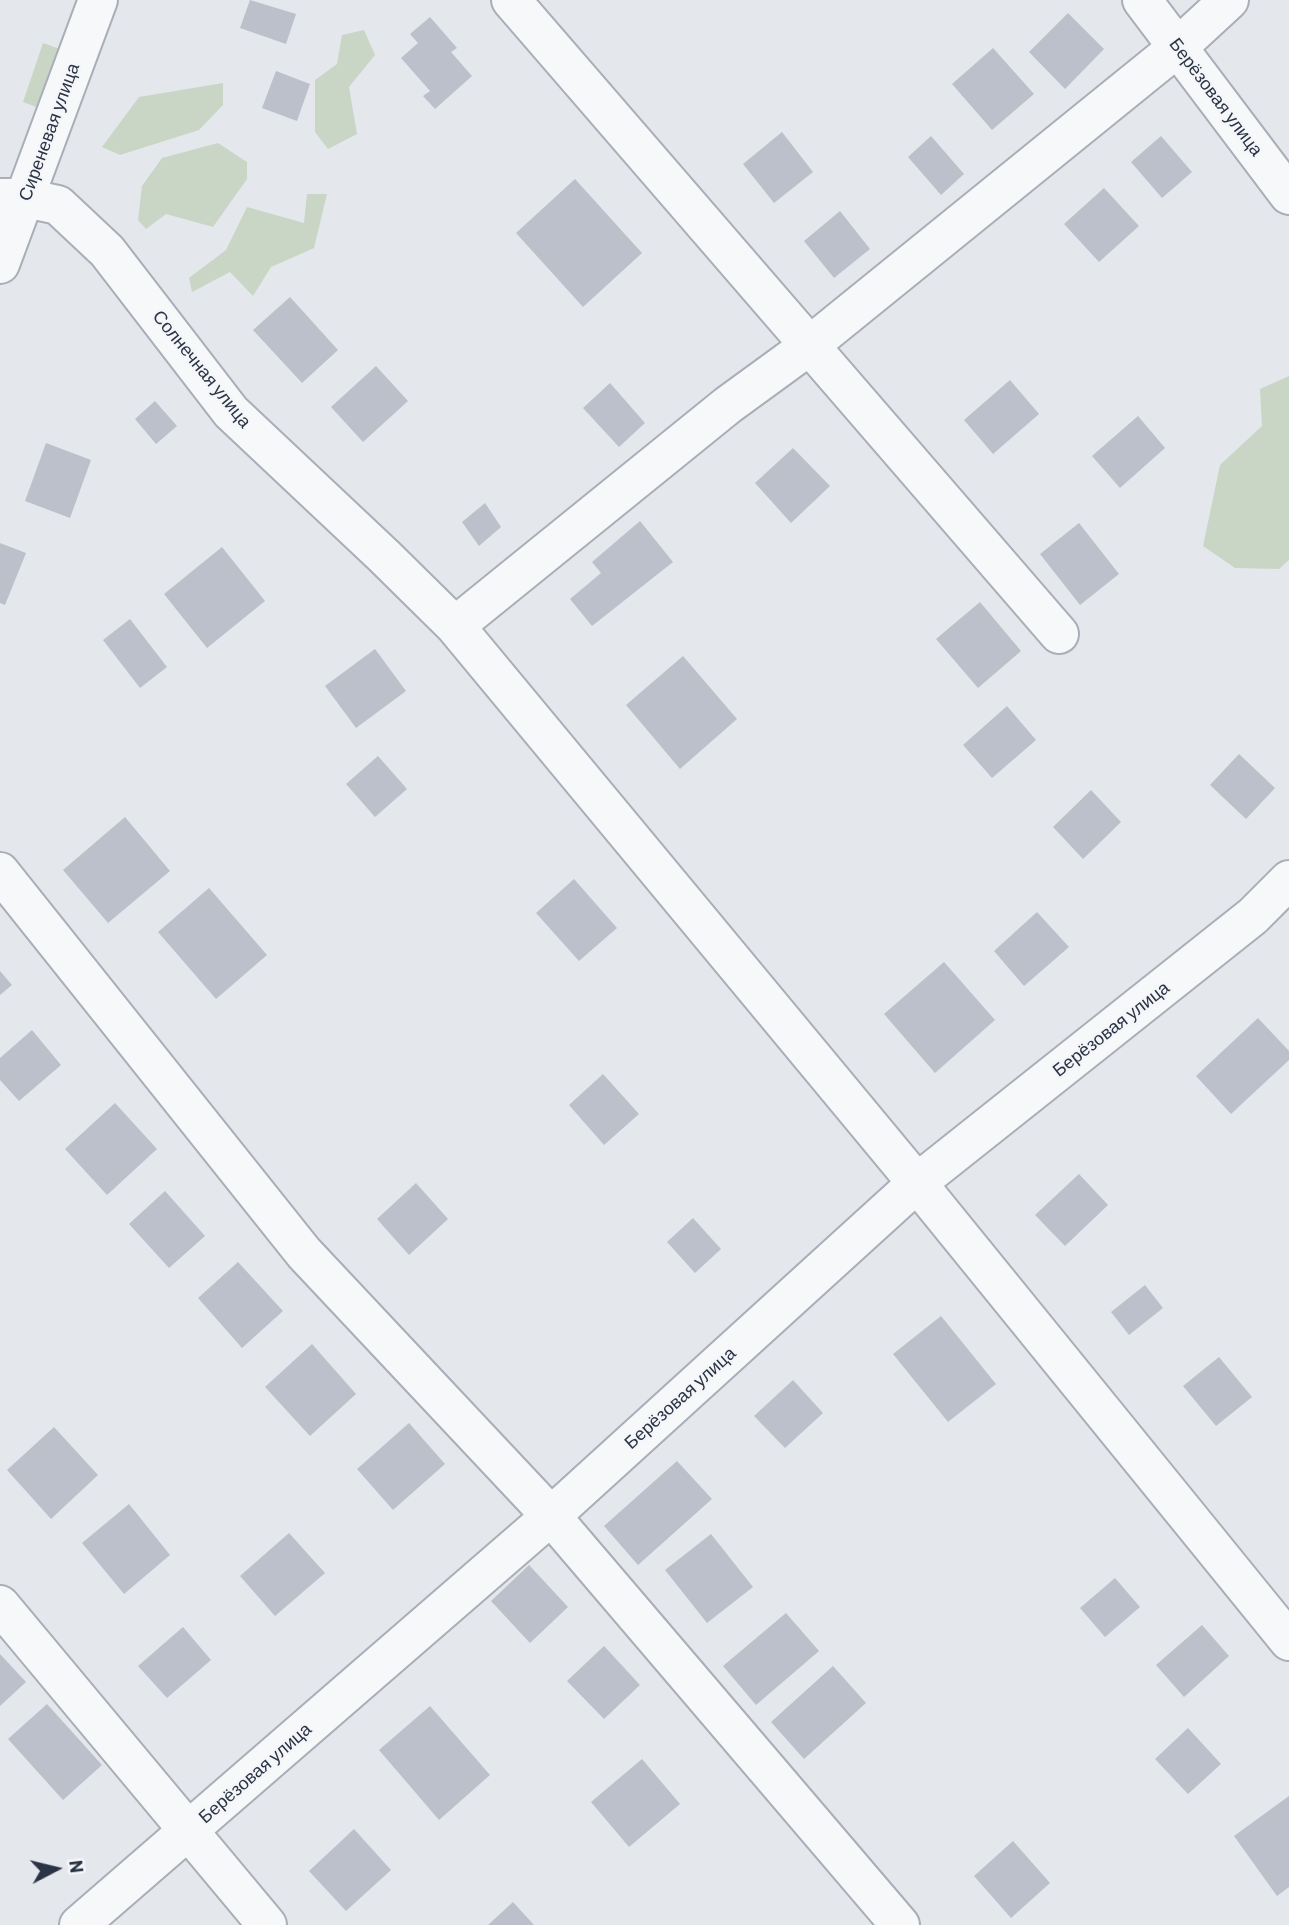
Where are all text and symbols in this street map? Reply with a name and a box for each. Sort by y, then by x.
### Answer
street label: Берёзовая улица [1165,34,1267,160]
street label: Сиреневая улица [14,60,84,204]
street label: Солнечная улица [148,306,256,432]
street label: Берёзовая улица [1048,977,1174,1081]
street label: Берёзовая улица [620,1342,740,1454]
street label: Берёзовая улица [194,1718,316,1828]
north arrow [21,1834,91,1904]
text: N [65,1859,90,1874]

